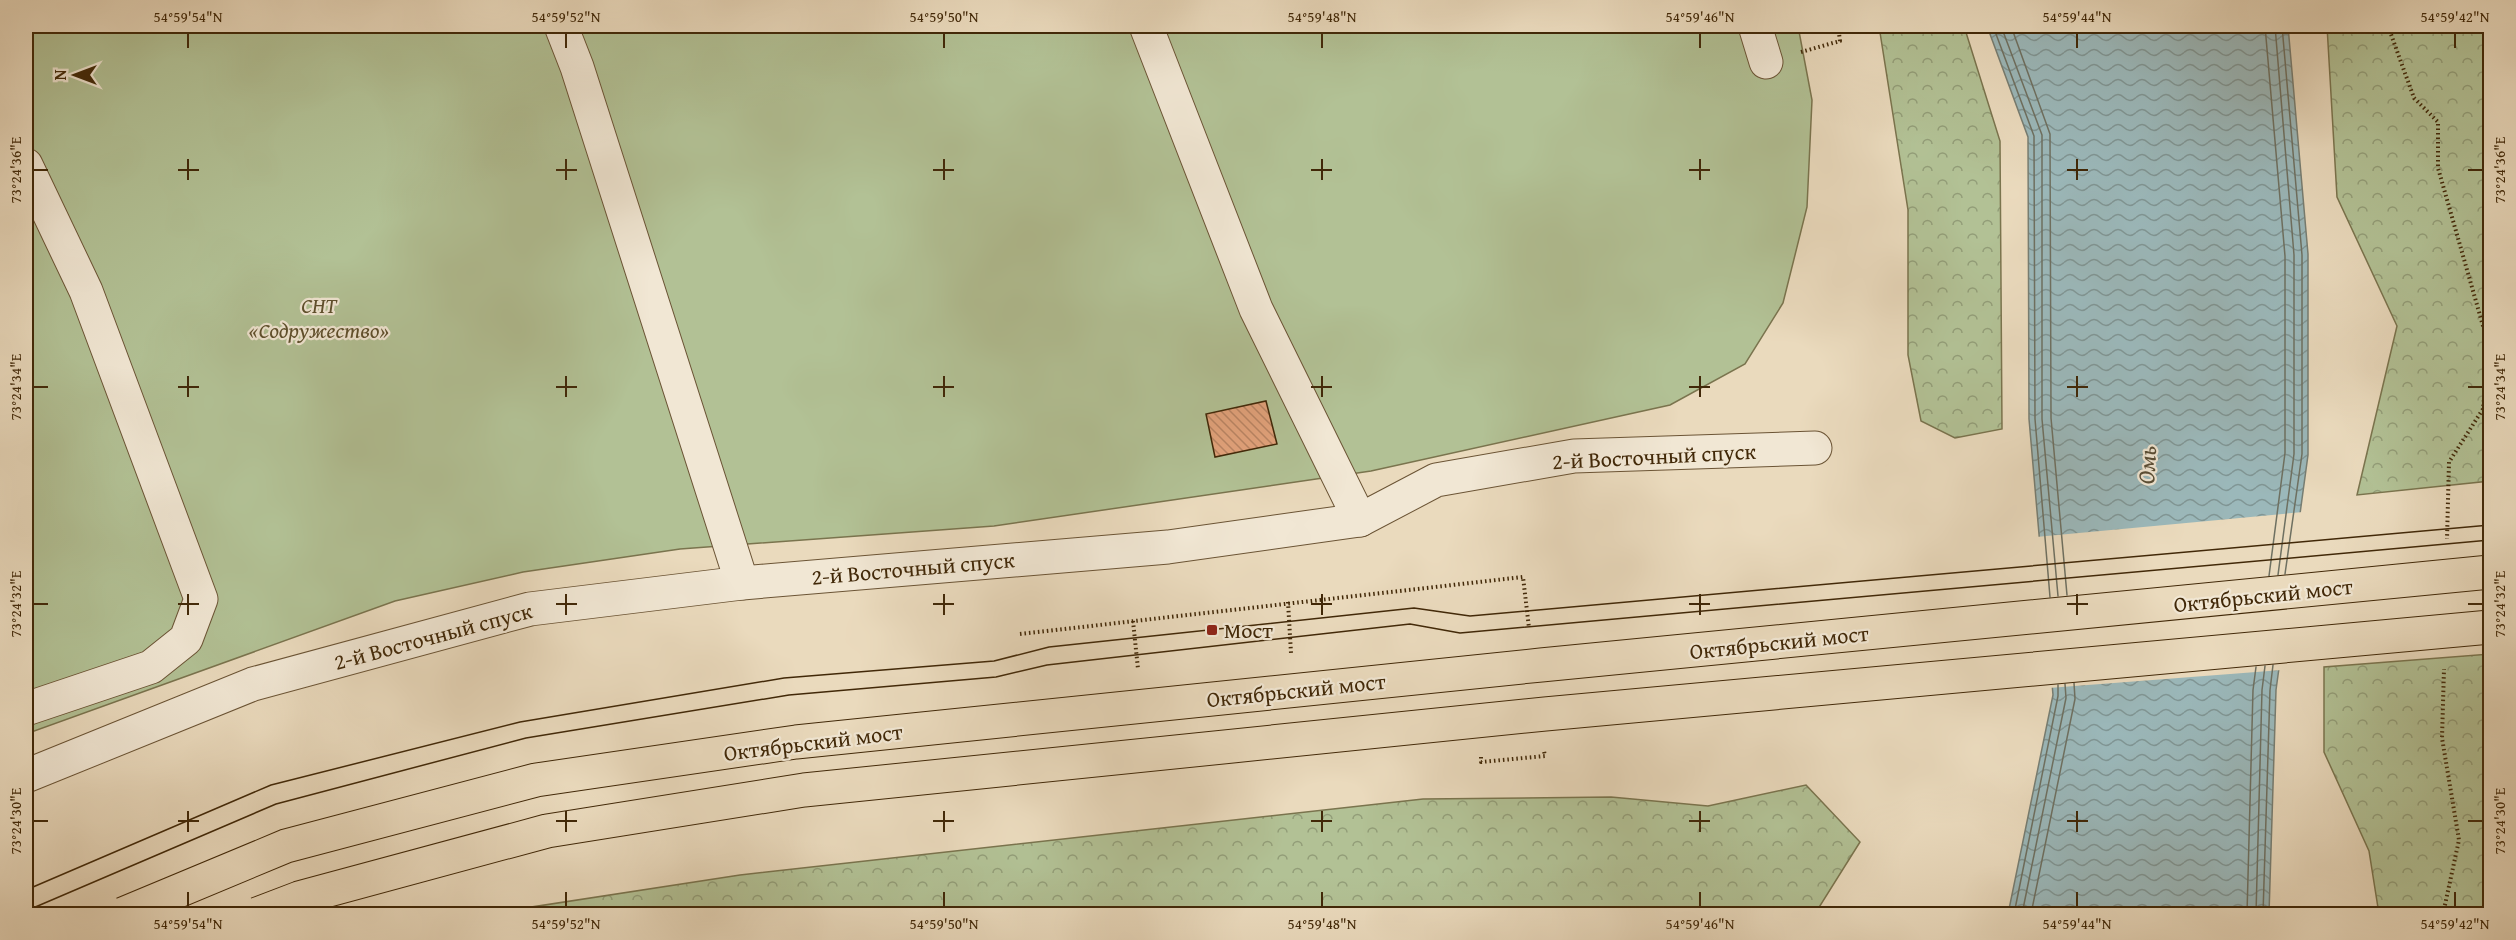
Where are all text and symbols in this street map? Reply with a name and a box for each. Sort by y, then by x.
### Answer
text: 54°59'54"N [154,6,223,27]
text: 54°59'52"N [532,6,601,27]
text: 54°59'50"N [910,6,979,27]
text: 54°59'48"N [1288,6,1357,27]
text: 54°59'46"N [1666,6,1735,27]
text: 54°59'44"N [2043,6,2112,27]
text: 54°59'42"N [2421,6,2490,27]
north arrow [45,45,105,105]
text: N [48,69,72,80]
text: 73°24'36"E [5,136,26,203]
text: 73°24'36"E [2489,136,2510,203]
park label: СНТ «Содружество» [249,289,389,346]
text: 73°24'34"E [5,353,26,420]
text: 73°24'34"E [2489,353,2510,420]
street label: 2-й Восточный спуск [1551,435,1757,477]
water label: Омь [2128,445,2165,485]
street label: 2-й Восточный спуск [810,543,1016,593]
text: 73°24'32"E [5,570,26,637]
street label: Октябрьский мост [2172,570,2354,620]
text: 73°24'32"E [2489,570,2510,637]
street label: 2-й Восточный спуск [330,594,536,678]
place label: Мост [1224,614,1273,646]
street label: Октябрьский мост [1688,617,1870,667]
marker: Мост [1205,623,1219,637]
street label: Октябрьский мост [1205,665,1387,715]
street label: Октябрьский мост [722,715,905,769]
text: 73°24'30"E [5,787,26,854]
text: 73°24'30"E [2489,787,2510,854]
text: 54°59'54"N [154,913,223,934]
text: 54°59'52"N [532,913,601,934]
text: 54°59'50"N [910,913,979,934]
text: 54°59'48"N [1288,913,1357,934]
text: 54°59'46"N [1666,913,1735,934]
text: 54°59'44"N [2043,913,2112,934]
text: 54°59'42"N [2421,913,2490,934]

